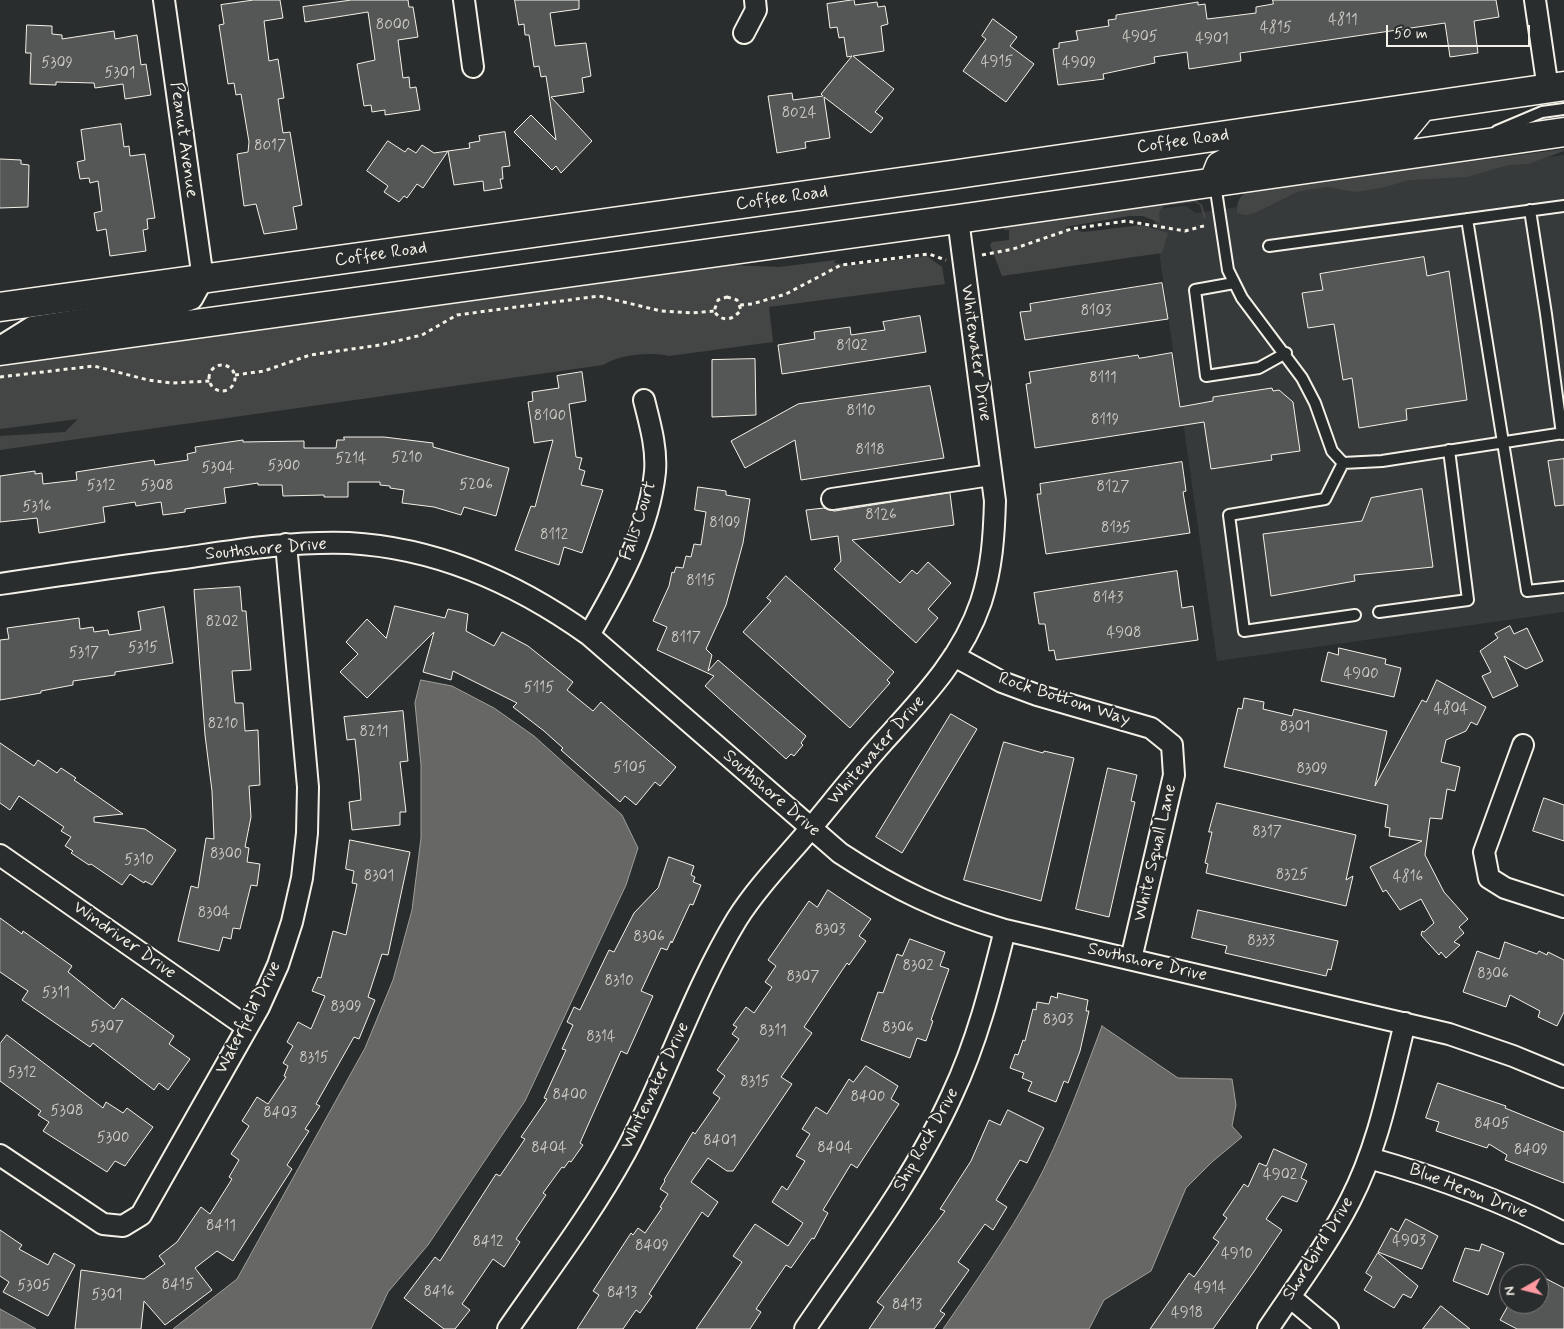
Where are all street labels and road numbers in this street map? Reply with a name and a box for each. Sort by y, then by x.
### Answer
street label: Peanut Avenue [164,81,202,199]
street label: Coffee Road [1136,125,1230,159]
street label: Coffee Road [735,182,829,216]
street label: Coffee Road [334,238,428,272]
street label: Whitewater Drive [955,283,995,423]
street label: Falls Court [616,479,662,563]
street label: Southshore Drive [204,534,328,566]
street label: Rock Bottom Way [995,668,1133,732]
street label: Whitewater Drive [824,692,930,810]
street label: Southshore Drive [718,746,824,842]
street label: White Squall Lane [1130,782,1182,924]
street label: Windriver Drive [68,897,180,985]
street label: Southshore Drive [1085,939,1209,987]
street label: Waterfield Drive [211,958,287,1078]
street label: Whitewater Drive [617,1019,695,1153]
street label: Ship Rock Drive [890,1084,964,1196]
street label: Blue Heron Drive [1406,1160,1530,1224]
street label: Shorebird Drive [1279,1193,1359,1305]

